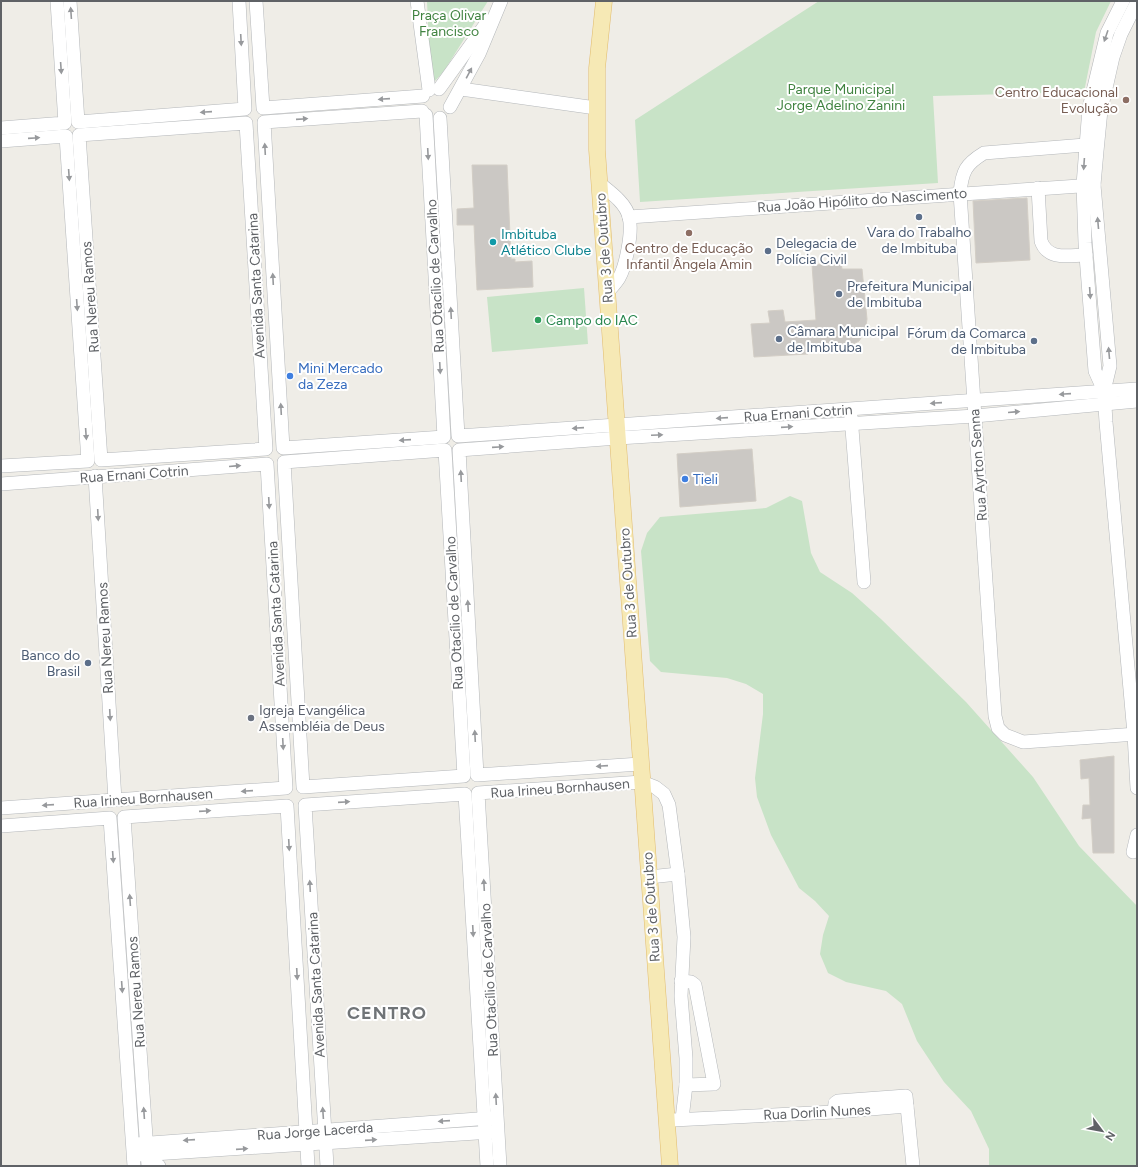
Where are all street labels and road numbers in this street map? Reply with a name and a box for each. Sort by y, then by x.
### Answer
street label: Rua João Hipólito do Nascimento [757,185,968,216]
street label: Rua 3 de Outubro [592,192,617,304]
street label: Rua Otacílio de Carvalho [423,199,448,353]
street label: Avenida Santa Catarina [244,213,269,359]
street label: Rua Nereu Ramos [78,241,103,353]
street label: Rua Ernani Cotrin [743,401,853,426]
street label: Rua Ayrton Senna [966,408,991,522]
street label: Rua Ernani Cotrin [79,462,189,487]
street label: Rua 3 de Outubro [616,527,641,639]
street label: Rua Otacílio de Carvalho [442,536,467,690]
street label: Avenida Santa Catarina [264,541,289,687]
street label: Rua Nereu Ramos [94,582,117,694]
street label: Rua Irineu Bornhausen [490,775,630,802]
street label: Rua Irineu Bornhausen [73,785,213,812]
street label: Rua 3 de Outubro [639,851,664,963]
street label: Rua Otacílio de Carvalho [477,903,502,1057]
street label: Avenida Santa Catarina [304,912,329,1058]
street label: Rua Nereu Ramos [124,936,149,1048]
street label: Rua Dorlin Nunes [763,1101,871,1124]
street label: Rua Jorge Lacerda [256,1119,374,1144]

